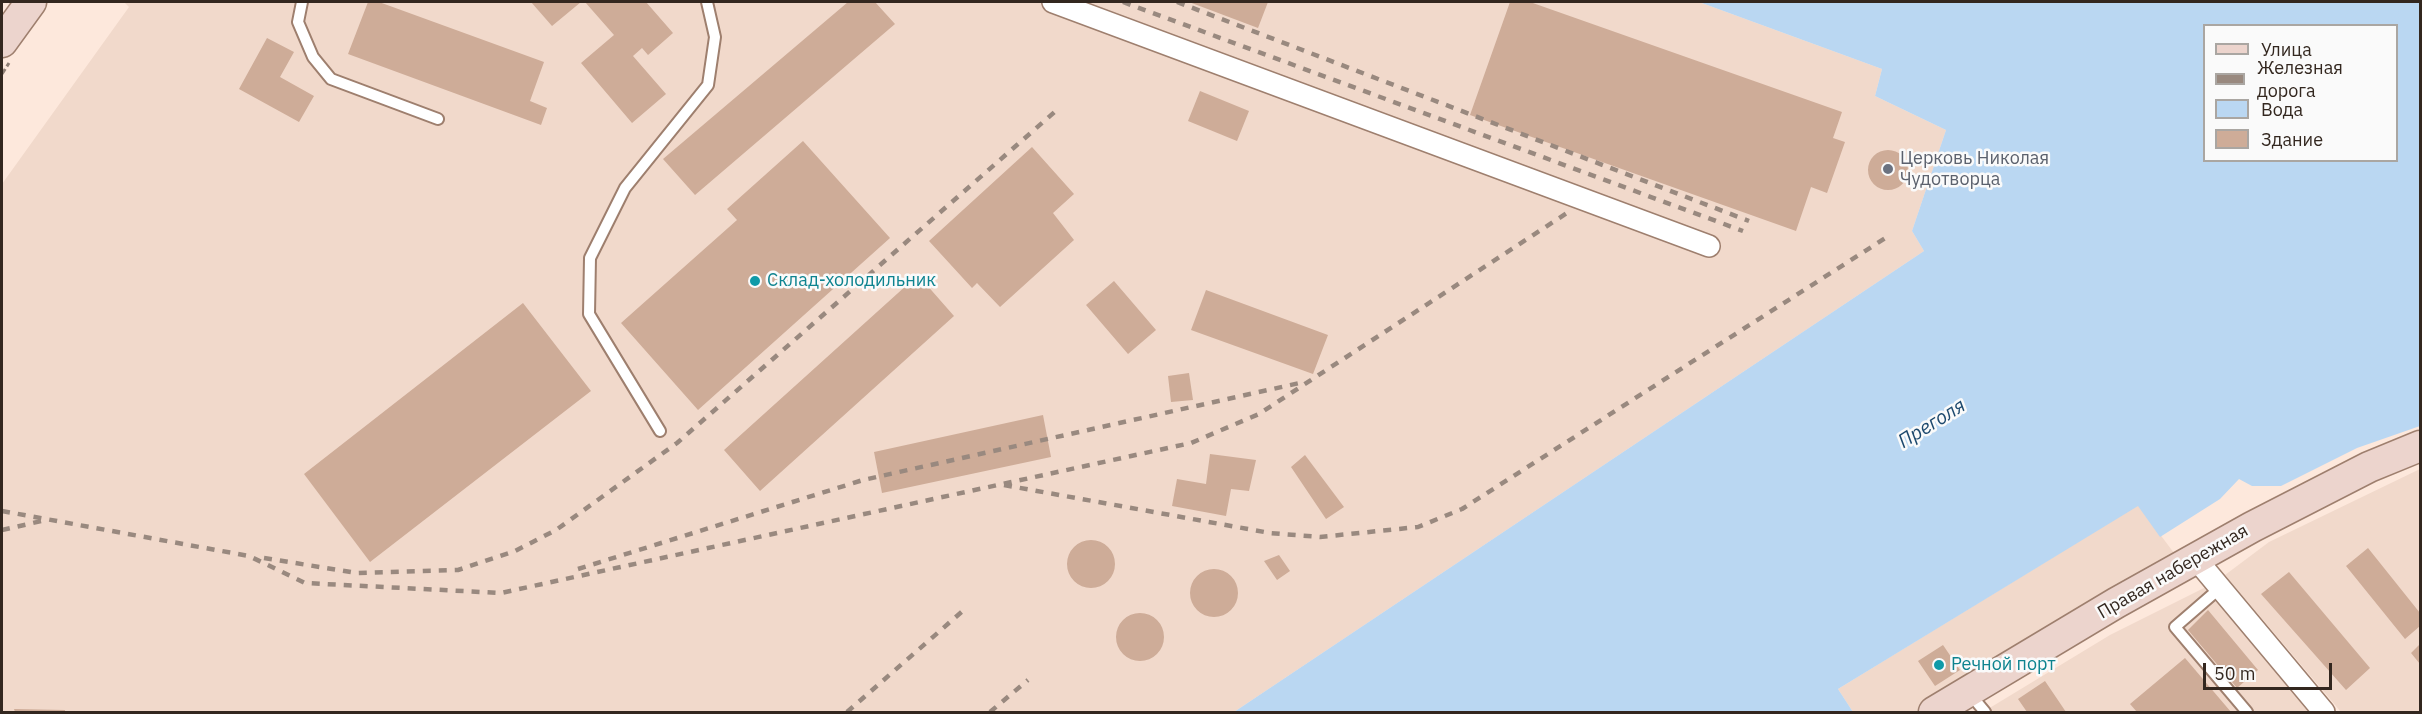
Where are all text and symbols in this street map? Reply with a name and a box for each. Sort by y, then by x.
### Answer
legend [2203,24,2398,162]
text: Улица [2261,38,2312,61]
text: Железная дорога [2257,56,2343,102]
text: Вода [2261,98,2303,121]
text: Здание [2261,128,2323,151]
place label: Церковь Николая Чудотворца [1900,148,2049,190]
marker: Церковь Николая Чудотворца [1881,162,1895,176]
place label: Склад-холодильник [767,270,936,292]
marker: Склад-холодильник [748,274,762,288]
water label: Преголя [1894,394,1970,454]
street label: Правая набережная [2094,520,2252,624]
scale bar [2206,651,2335,689]
place label: Речной порт [1951,654,2056,676]
marker: Речной порт [1932,658,1946,672]
text: 50 m [2214,662,2256,685]

